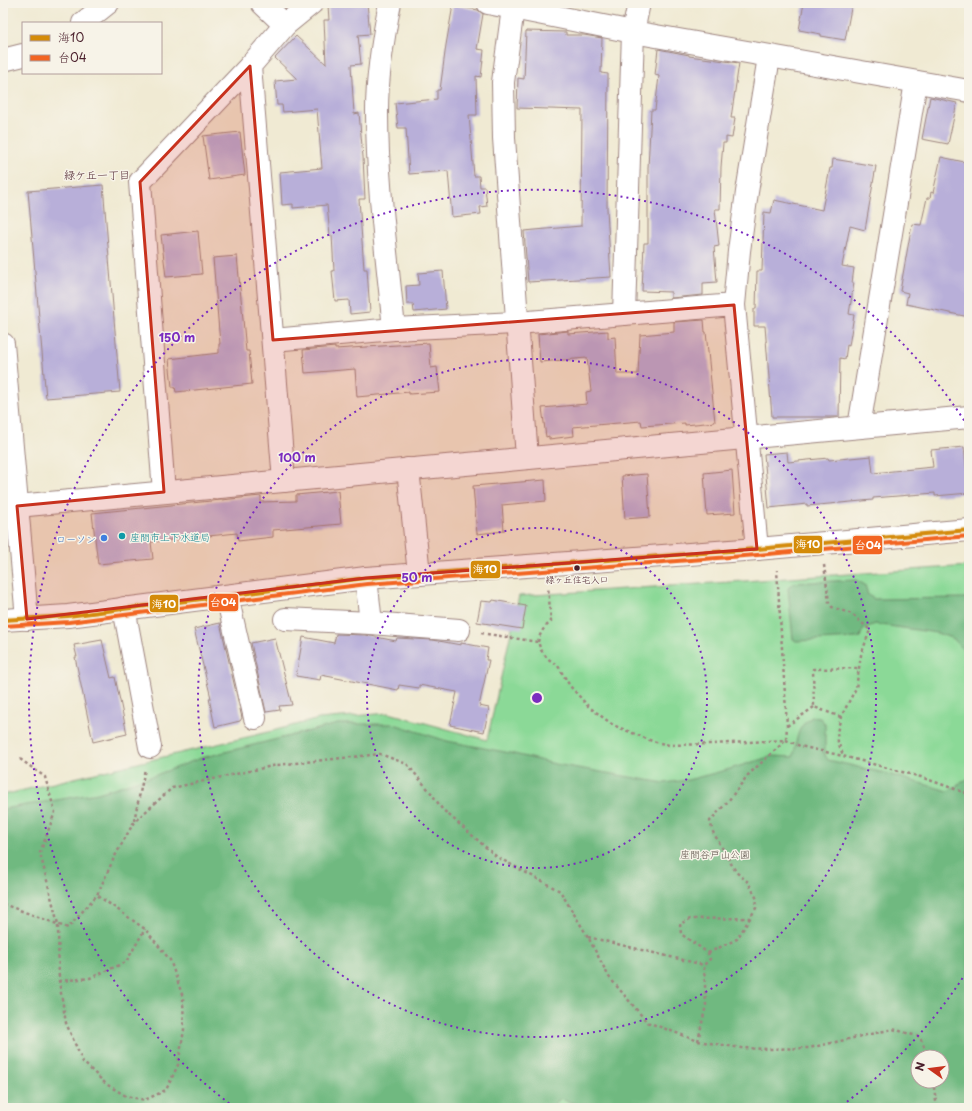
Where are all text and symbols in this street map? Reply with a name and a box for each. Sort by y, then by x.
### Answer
legend [22,22,162,74]
text: 海10 [58,28,84,46]
text: 台04 [58,48,87,66]
district label: 緑ケ丘一丁目 [64,166,130,183]
text: 150 m [159,328,195,346]
text: 100 m [278,448,316,466]
place label: 座間市上下水道局 [130,529,210,544]
place label: ローソン [56,531,96,546]
marker: 座間市上下水道局 [117,531,127,541]
marker: ローソン [99,533,109,543]
line badge: 海10 [793,535,823,554]
text: 海10 [796,535,820,552]
line badge: 台04 [852,535,883,555]
text: 台04 [855,536,882,553]
line badge: 海10 [470,560,501,579]
text: 海10 [473,560,497,577]
marker: 緑ヶ丘住宅入口 [572,563,582,573]
text: 50 m [401,568,433,586]
place label: 緑ヶ丘住宅入口 [545,572,609,586]
line badge: 台04 [208,593,239,612]
text: 台04 [210,593,237,610]
line badge: 海10 [149,594,179,613]
text: 海10 [152,595,176,612]
centre of rings [530,691,544,705]
park label: 座間谷戸山公園 [680,846,750,861]
north arrow [910,1049,950,1089]
text: N [911,1060,929,1073]

